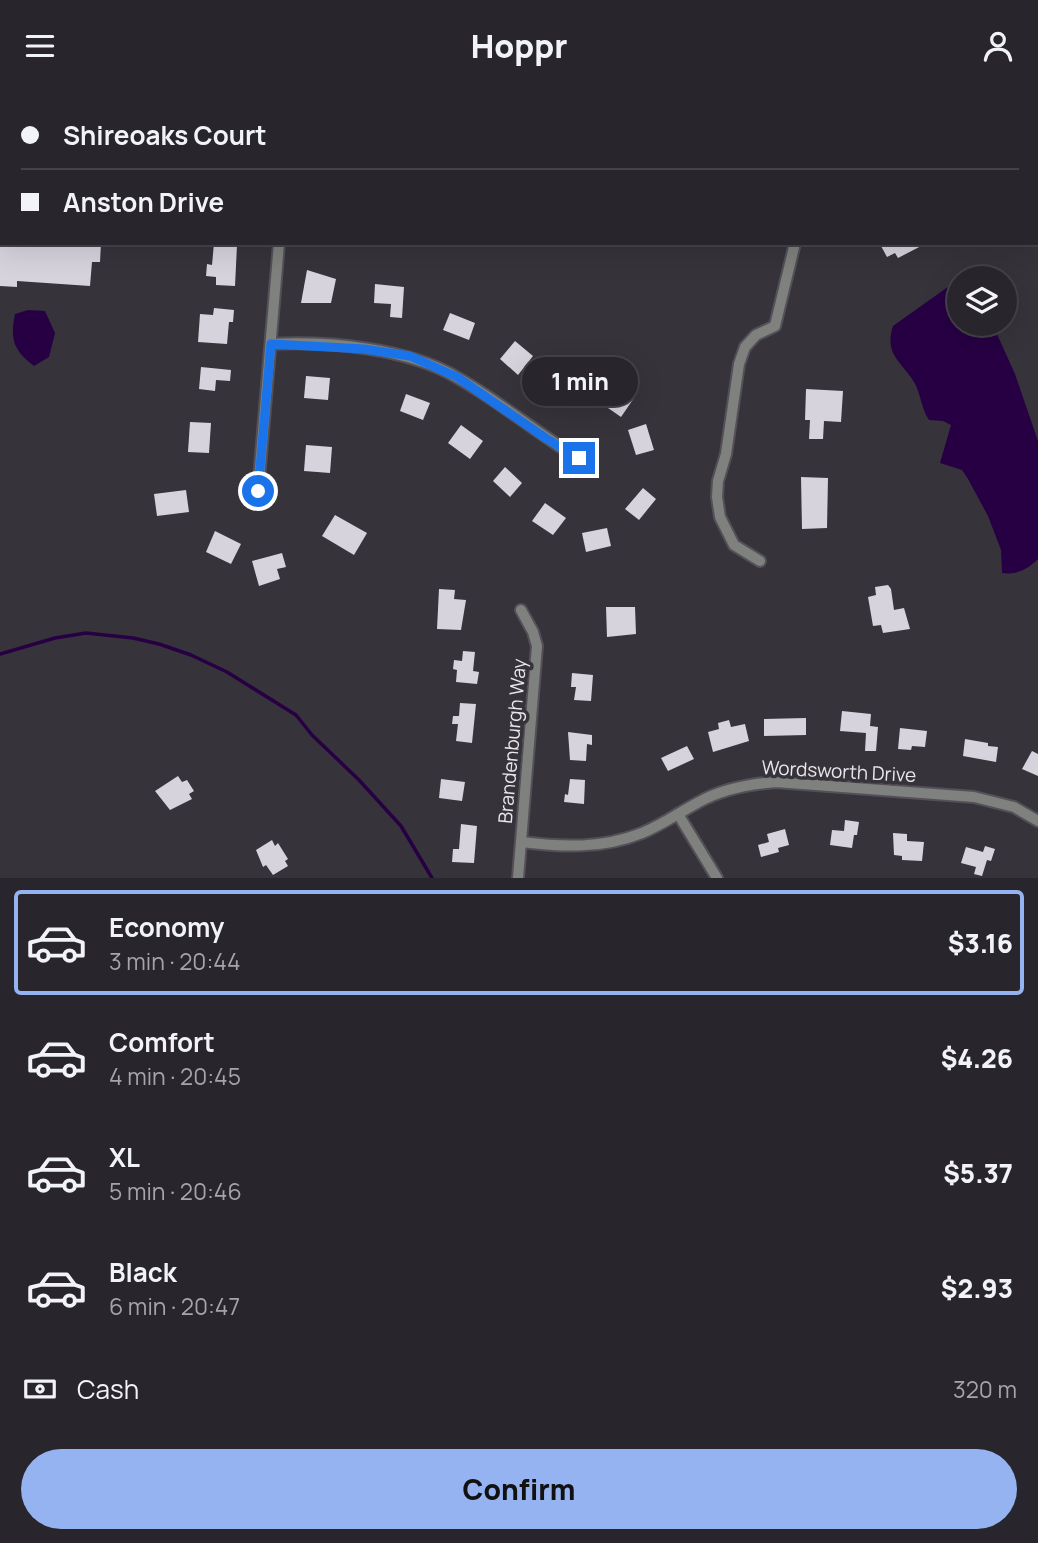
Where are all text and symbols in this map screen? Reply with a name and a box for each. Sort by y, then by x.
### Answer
text: Hoppr [471,24,567,68]
icon: menu [21,27,59,65]
icon: person [979,27,1017,65]
text: Shireoaks Court [63,117,267,153]
text: Anston Drive [63,184,224,220]
map controls [947,266,1017,336]
button: layers [947,266,1017,336]
callout: 1 min [521,357,637,405]
text: 1 min [551,365,609,397]
route end [563,442,595,474]
route start [242,475,274,507]
street label: Brandenburgh Way [492,657,532,825]
street label: Wordsworth Drive [761,754,917,788]
text: Economy [109,909,224,945]
icon: car [25,911,88,974]
text: $3.16 [948,925,1013,961]
text: 3 min · 20:44 [109,945,241,977]
text: Comfort [109,1024,215,1060]
icon: car [25,1026,88,1089]
text: $4.26 [941,1040,1013,1076]
text: 4 min · 20:45 [109,1060,241,1092]
text: XL [109,1139,140,1175]
icon: car [25,1141,88,1204]
text: $5.37 [943,1155,1013,1191]
text: 5 min · 20:46 [109,1175,242,1207]
text: Black [109,1254,177,1290]
icon: car [25,1256,88,1319]
text: $2.93 [941,1270,1013,1306]
text: 6 min · 20:47 [109,1290,240,1322]
icon: cash [21,1370,59,1408]
text: Cash [77,1371,139,1407]
text: 320 m [953,1373,1017,1405]
button: Confirm [21,1449,1017,1529]

